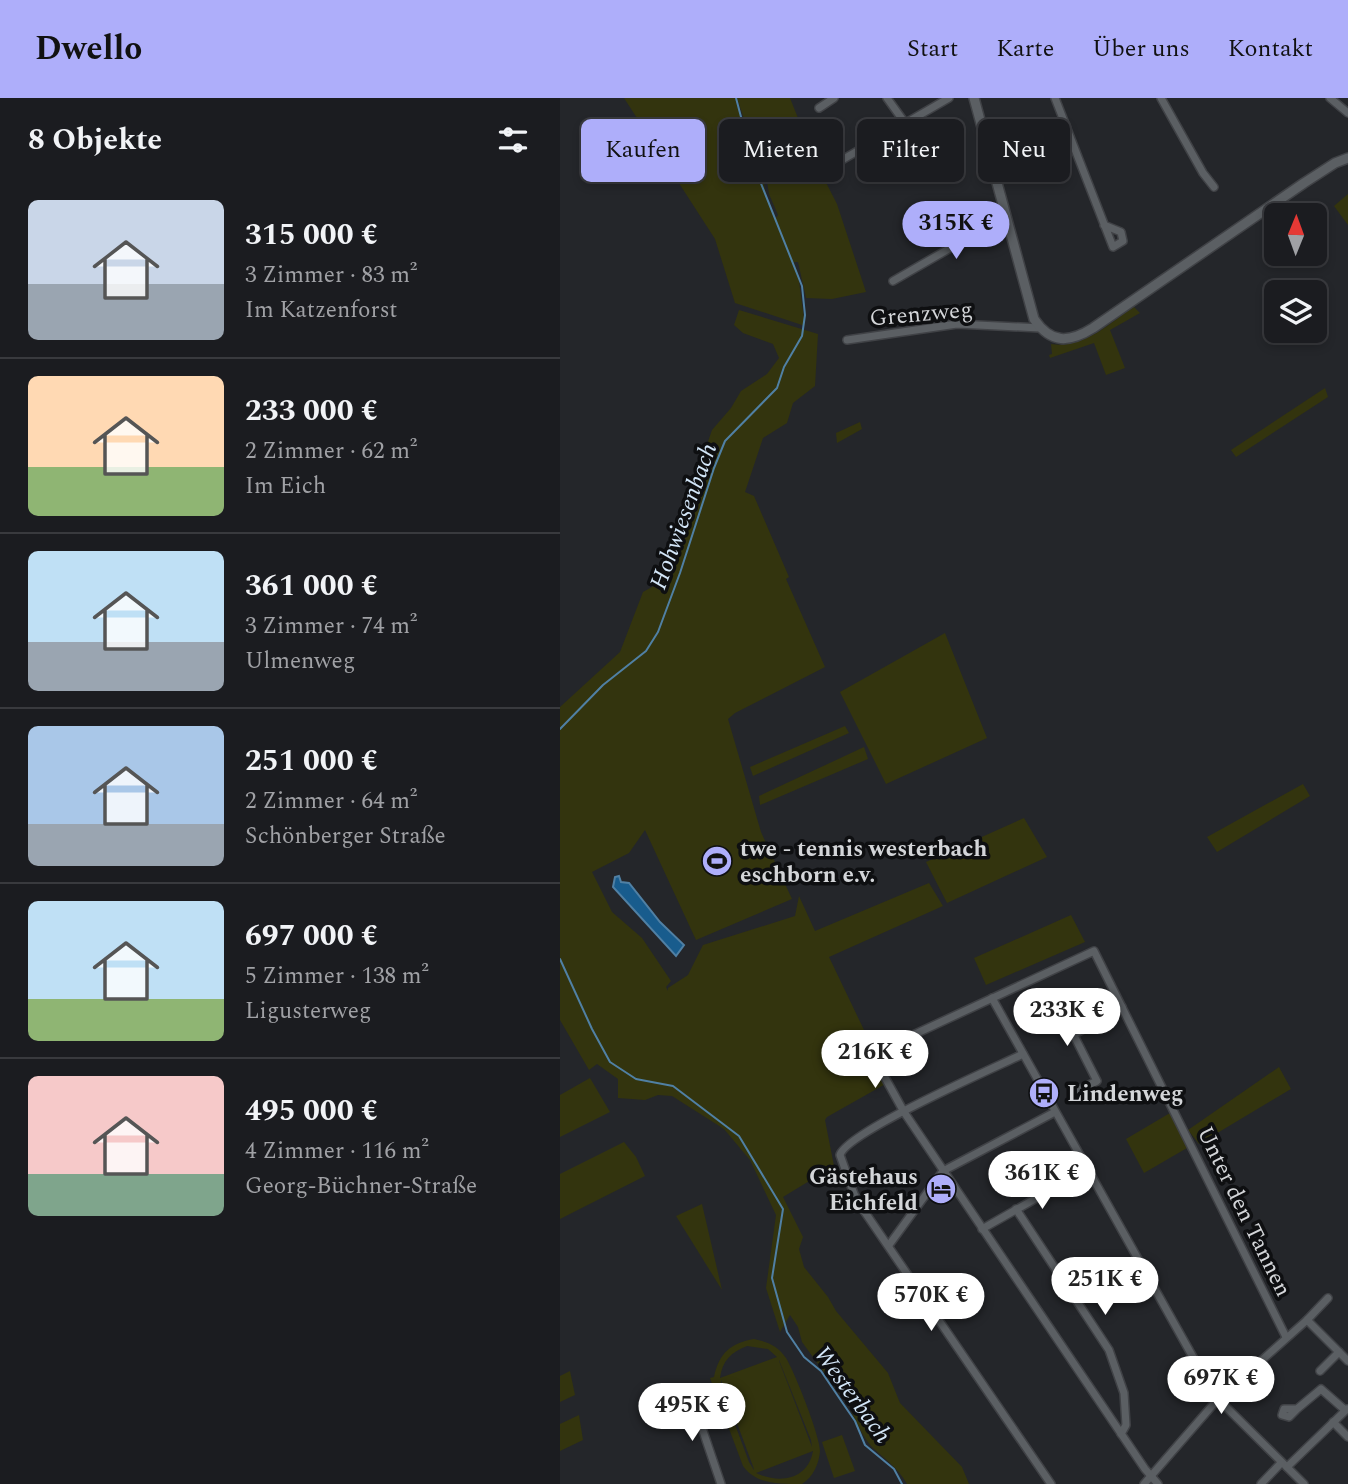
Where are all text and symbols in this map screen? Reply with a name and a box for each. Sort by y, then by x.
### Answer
text: Dwello [35,24,142,74]
text: Start [907,31,958,67]
text: Karte [996,31,1054,67]
text: Über uns [1092,31,1190,67]
text: Kontakt [1228,31,1313,67]
text: 8 Objekte [28,117,162,163]
chip: Kaufen [581,119,705,182]
chip: Mieten [719,119,843,182]
chip: Filter [857,119,964,182]
chip: Neu [978,119,1070,182]
icon: filters [494,121,532,159]
pin: 315K € [899,202,1013,261]
north arrow [1264,203,1326,266]
map controls [1264,203,1327,343]
text: 315K € [918,206,994,241]
text: 315 000 € [245,212,378,258]
icon: home [84,228,168,312]
text: 3 Zimmer · 83 m² [245,258,417,293]
button: layers [1264,280,1327,343]
text: Im Katzenforst [245,293,398,328]
street label: Grenzweg [868,293,974,336]
text: 233 000 € [245,388,378,434]
icon: home [84,404,168,488]
text: 2 Zimmer · 62 m² [245,434,417,469]
water label: Hohwiesenbach [641,438,727,595]
text: Im Eich [245,469,326,504]
text: 361 000 € [245,563,378,609]
icon: home [84,579,168,663]
text: 3 Zimmer · 74 m² [245,609,417,644]
text: Ulmenweg [245,644,355,679]
text: 251 000 € [245,738,378,784]
icon: home [84,754,168,838]
text: 2 Zimmer · 64 m² [245,784,417,819]
text: Schönberger Straße [245,819,446,854]
place label: twe - tennis westerbach eschborn e.v. [740,832,988,893]
sports icon: twe - tennis westerbach eschborn e.v. [700,844,734,878]
text: 697 000 € [245,913,378,959]
icon: home [84,929,168,1013]
text: 5 Zimmer · 138 m² [245,959,429,994]
pin: 233K € [1010,988,1124,1048]
text: 233K € [1029,993,1105,1028]
text: Ligusterweg [245,994,371,1029]
pin: 216K € [818,1030,932,1090]
text: 216K € [837,1035,913,1070]
bus stop icon: Lindenweg [1027,1076,1061,1110]
place label: Lindenweg [1067,1077,1183,1112]
text: 495 000 € [245,1088,378,1134]
icon: home [84,1104,168,1188]
street label: Unter den Tannen [1187,1120,1300,1303]
text: 4 Zimmer · 116 m² [245,1134,429,1169]
pin: 361K € [985,1152,1099,1211]
text: 361K € [1004,1156,1080,1191]
place label: Gästehaus Eichfeld [809,1160,918,1221]
text: Georg-Büchner-Straße [245,1169,477,1204]
hotel icon: Gästehaus Eichfeld [924,1172,958,1206]
pin: 251K € [1048,1258,1162,1317]
text: 251K € [1067,1262,1143,1297]
pin: 570K € [874,1274,988,1333]
text: 570K € [893,1278,969,1313]
water label: Westerbach [804,1338,900,1451]
pin: 697K € [1164,1356,1278,1416]
text: 697K € [1183,1361,1259,1396]
pin: 495K € [635,1384,749,1443]
text: 495K € [654,1388,730,1423]

